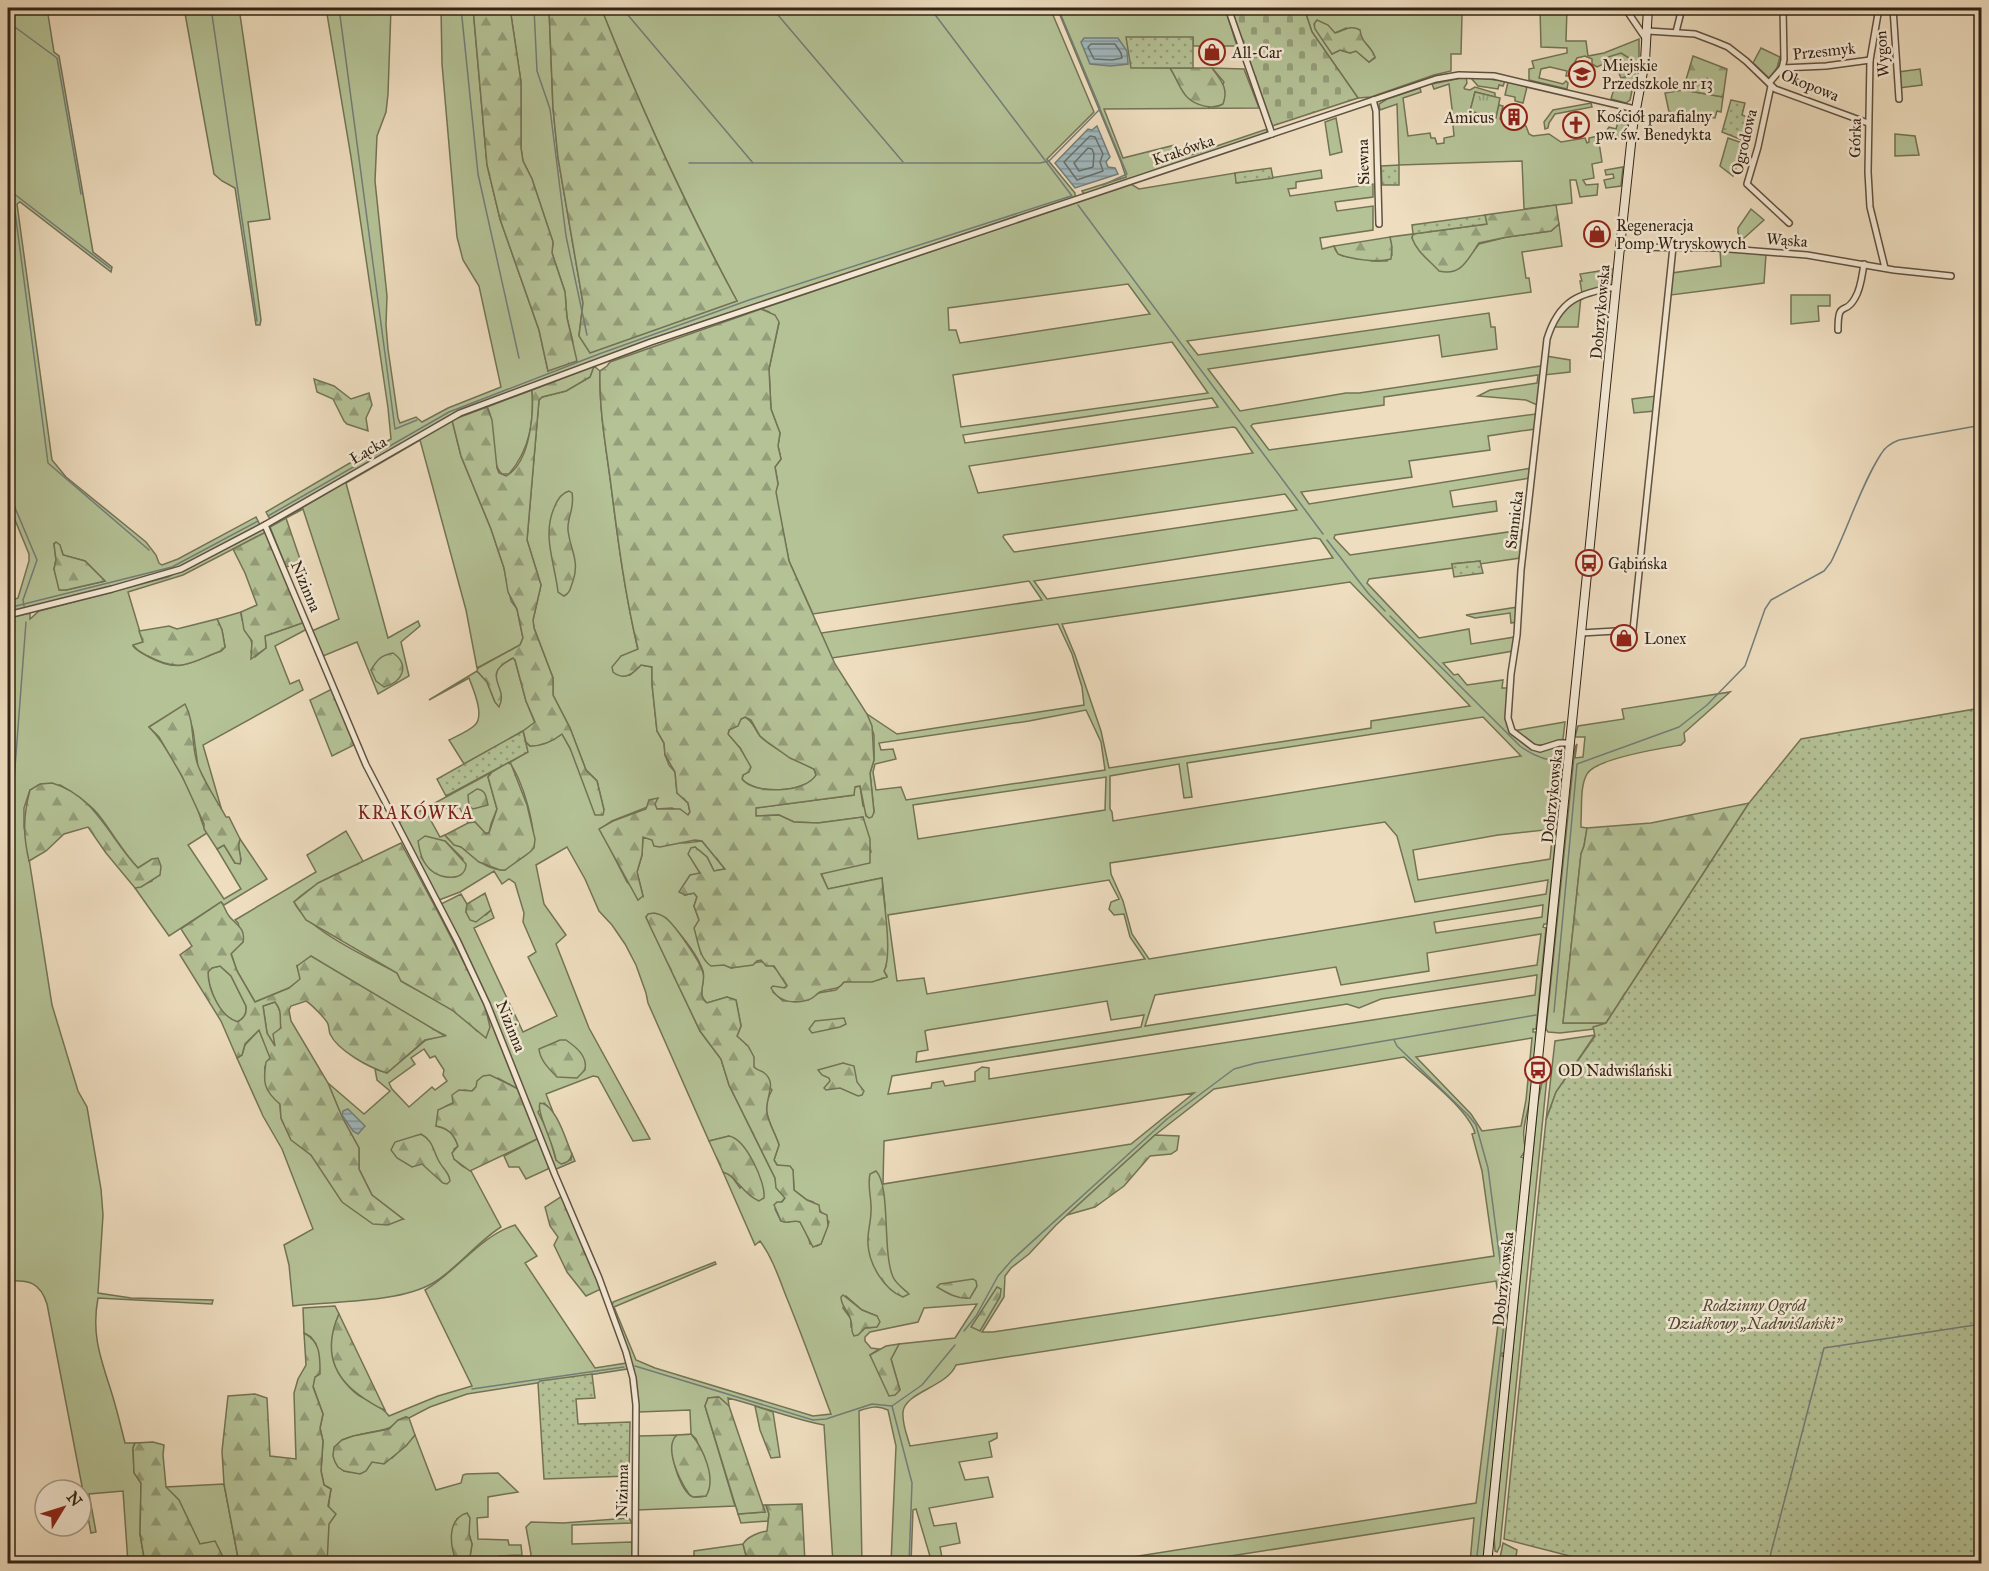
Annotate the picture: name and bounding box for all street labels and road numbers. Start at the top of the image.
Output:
street label: Wygon [1871,30,1894,78]
street label: Przesmyk [1792,38,1857,64]
street label: Okopowa [1778,65,1842,105]
street label: Ogrodowa [1727,107,1762,177]
street label: Górka [1845,118,1865,158]
street label: Krakówka [1150,131,1217,169]
street label: Siewna [1353,138,1373,185]
street label: Wąska [1766,229,1808,251]
street label: Dobrzykowska [1586,264,1614,360]
street label: Łącka [346,432,390,468]
street label: Sannicka [1501,490,1527,550]
street label: Nizinna [287,558,325,615]
street label: Dobrzykowska [1538,747,1566,844]
street label: Nizinna [492,998,530,1055]
street label: Dobrzykowska [1489,1230,1517,1327]
street label: Nizinna [612,1464,632,1518]

